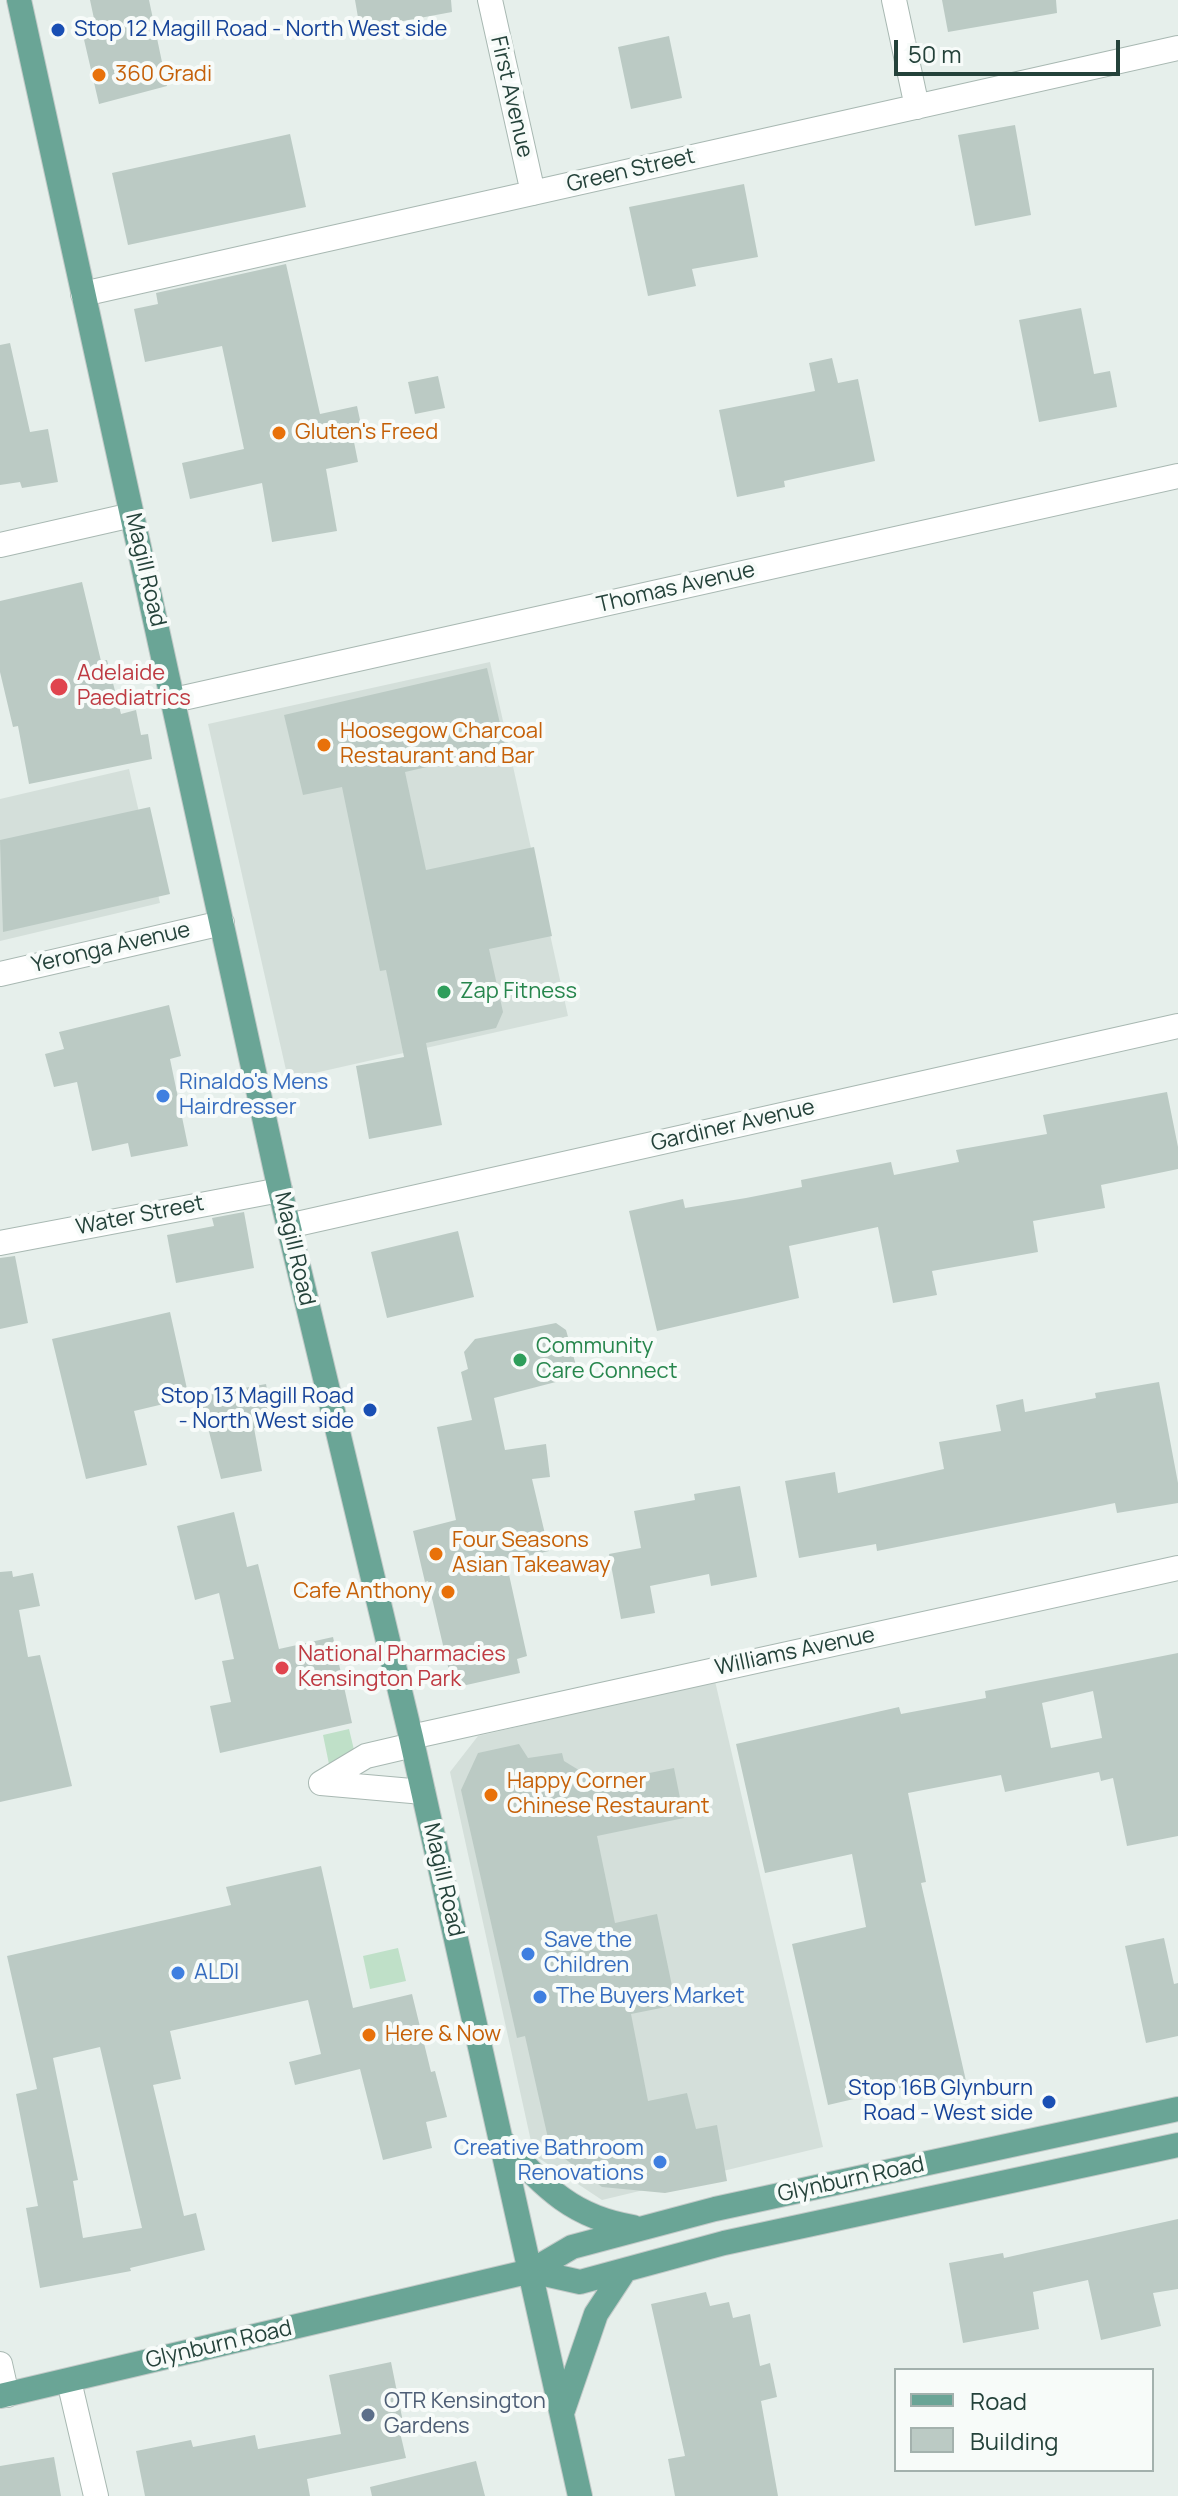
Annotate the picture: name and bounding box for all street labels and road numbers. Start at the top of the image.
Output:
street label: First Avenue [484,34,538,160]
street label: Green Street [564,143,698,199]
street label: Magill Road [119,511,171,629]
street label: Thomas Avenue [594,557,758,619]
street label: Yeronga Avenue [29,917,193,979]
street label: Gardiner Avenue [649,1094,817,1158]
street label: Magill Road [268,1190,320,1308]
street label: Water Street [74,1191,206,1241]
street label: Williams Avenue [713,1622,877,1682]
street label: Magill Road [417,1821,469,1939]
street label: Glynburn Road [775,2152,927,2208]
street label: Glynburn Road [143,2315,295,2375]

